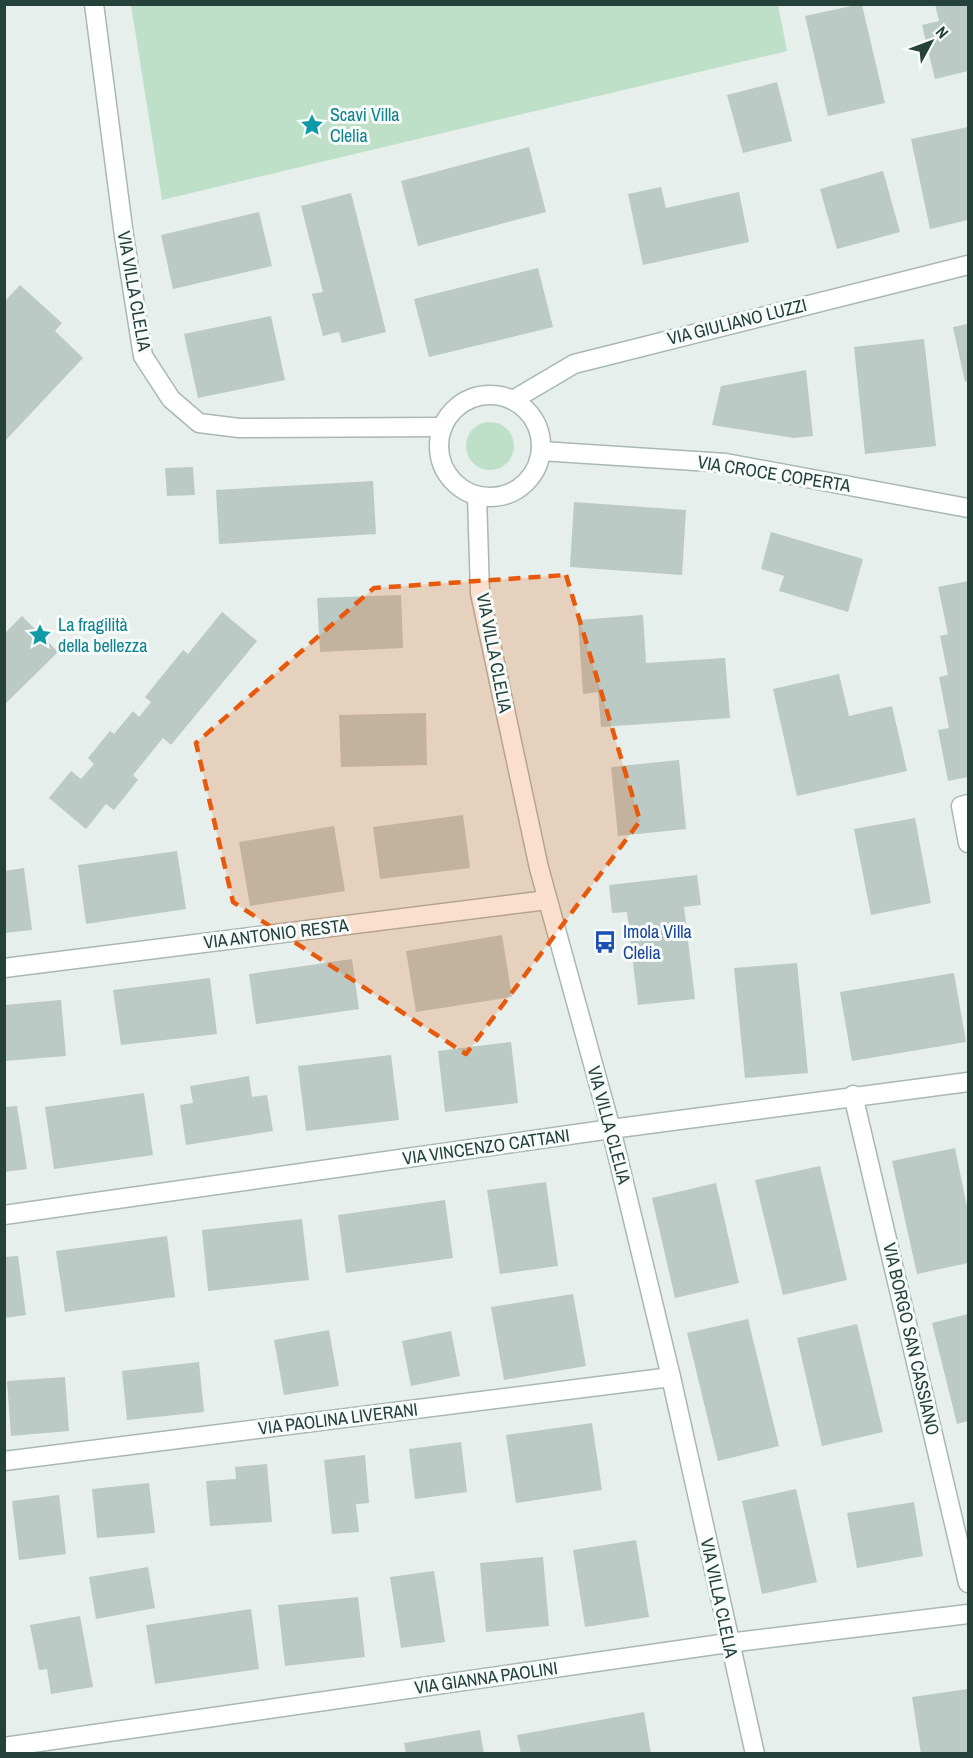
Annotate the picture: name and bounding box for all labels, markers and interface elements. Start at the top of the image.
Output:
north arrow [901,12,961,72]
text: N [931,21,954,43]
place label: Scavi Villa Clelia [330,102,399,148]
place icon: Scavi Villa Clelia [299,112,325,138]
street label: VIA VILLA CLELIA [112,229,157,353]
street label: VIA GIULIANO LUZZI [665,292,809,351]
street label: VIA CROCE COPERTA [696,449,852,498]
street label: VIA VILLA CLELIA [471,591,518,715]
place label: La fragilità della bellezza [58,612,147,658]
place icon: La fragilità della bellezza [27,622,53,648]
street label: VIA ANTONIO RESTA [202,912,350,955]
place label: Imola Villa Clelia [623,919,692,965]
bus stop icon: Imola Villa Clelia [592,929,618,955]
street label: VIA VILLA CLELIA [582,1063,637,1187]
street label: VIA VINCENZO CATTANI [401,1122,571,1171]
street label: VIA BORGO SAN CASSIANO [877,1240,946,1438]
street label: VIA PAOLINA LIVERANI [257,1396,419,1441]
street label: VIA VILLA CLELIA [695,1536,744,1660]
street label: VIA GIANNA PAOLINI [413,1655,559,1700]

